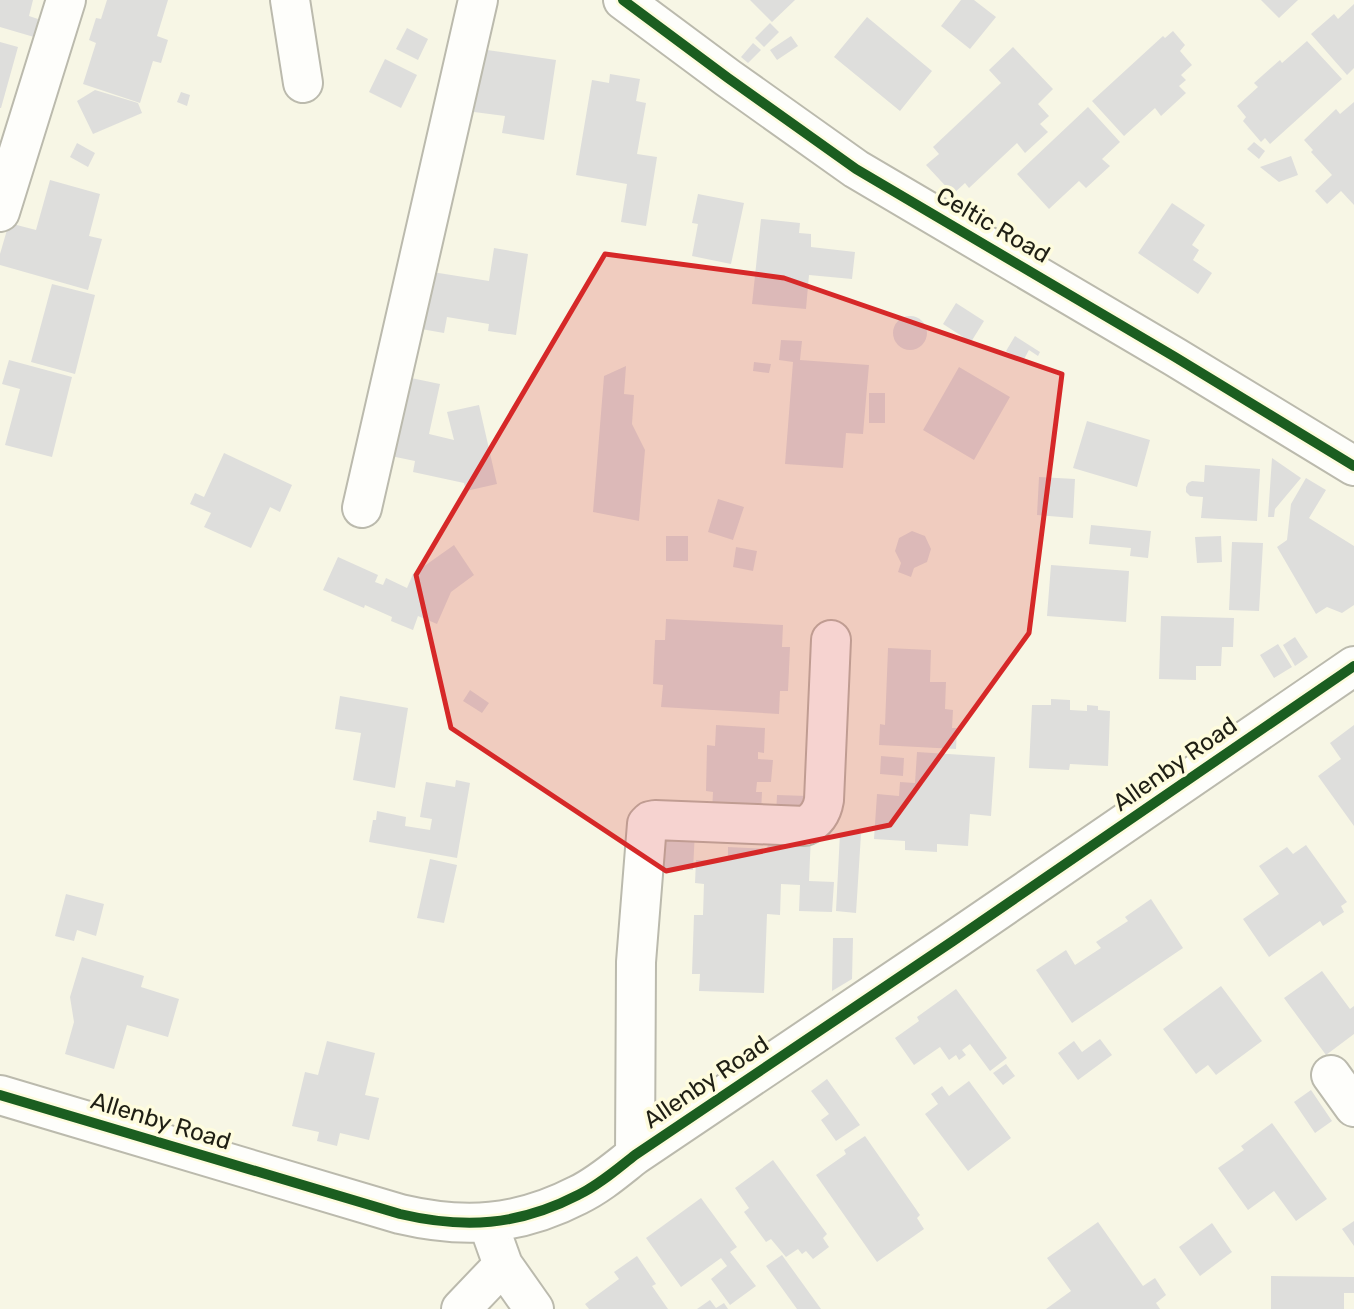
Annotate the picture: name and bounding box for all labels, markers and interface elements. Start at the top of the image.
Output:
street label: Celtic Road [931,181,1055,269]
street label: Allenby Road [1108,711,1242,817]
street label: Allenby Road [638,1030,774,1134]
street label: Allenby Road [88,1086,234,1156]

